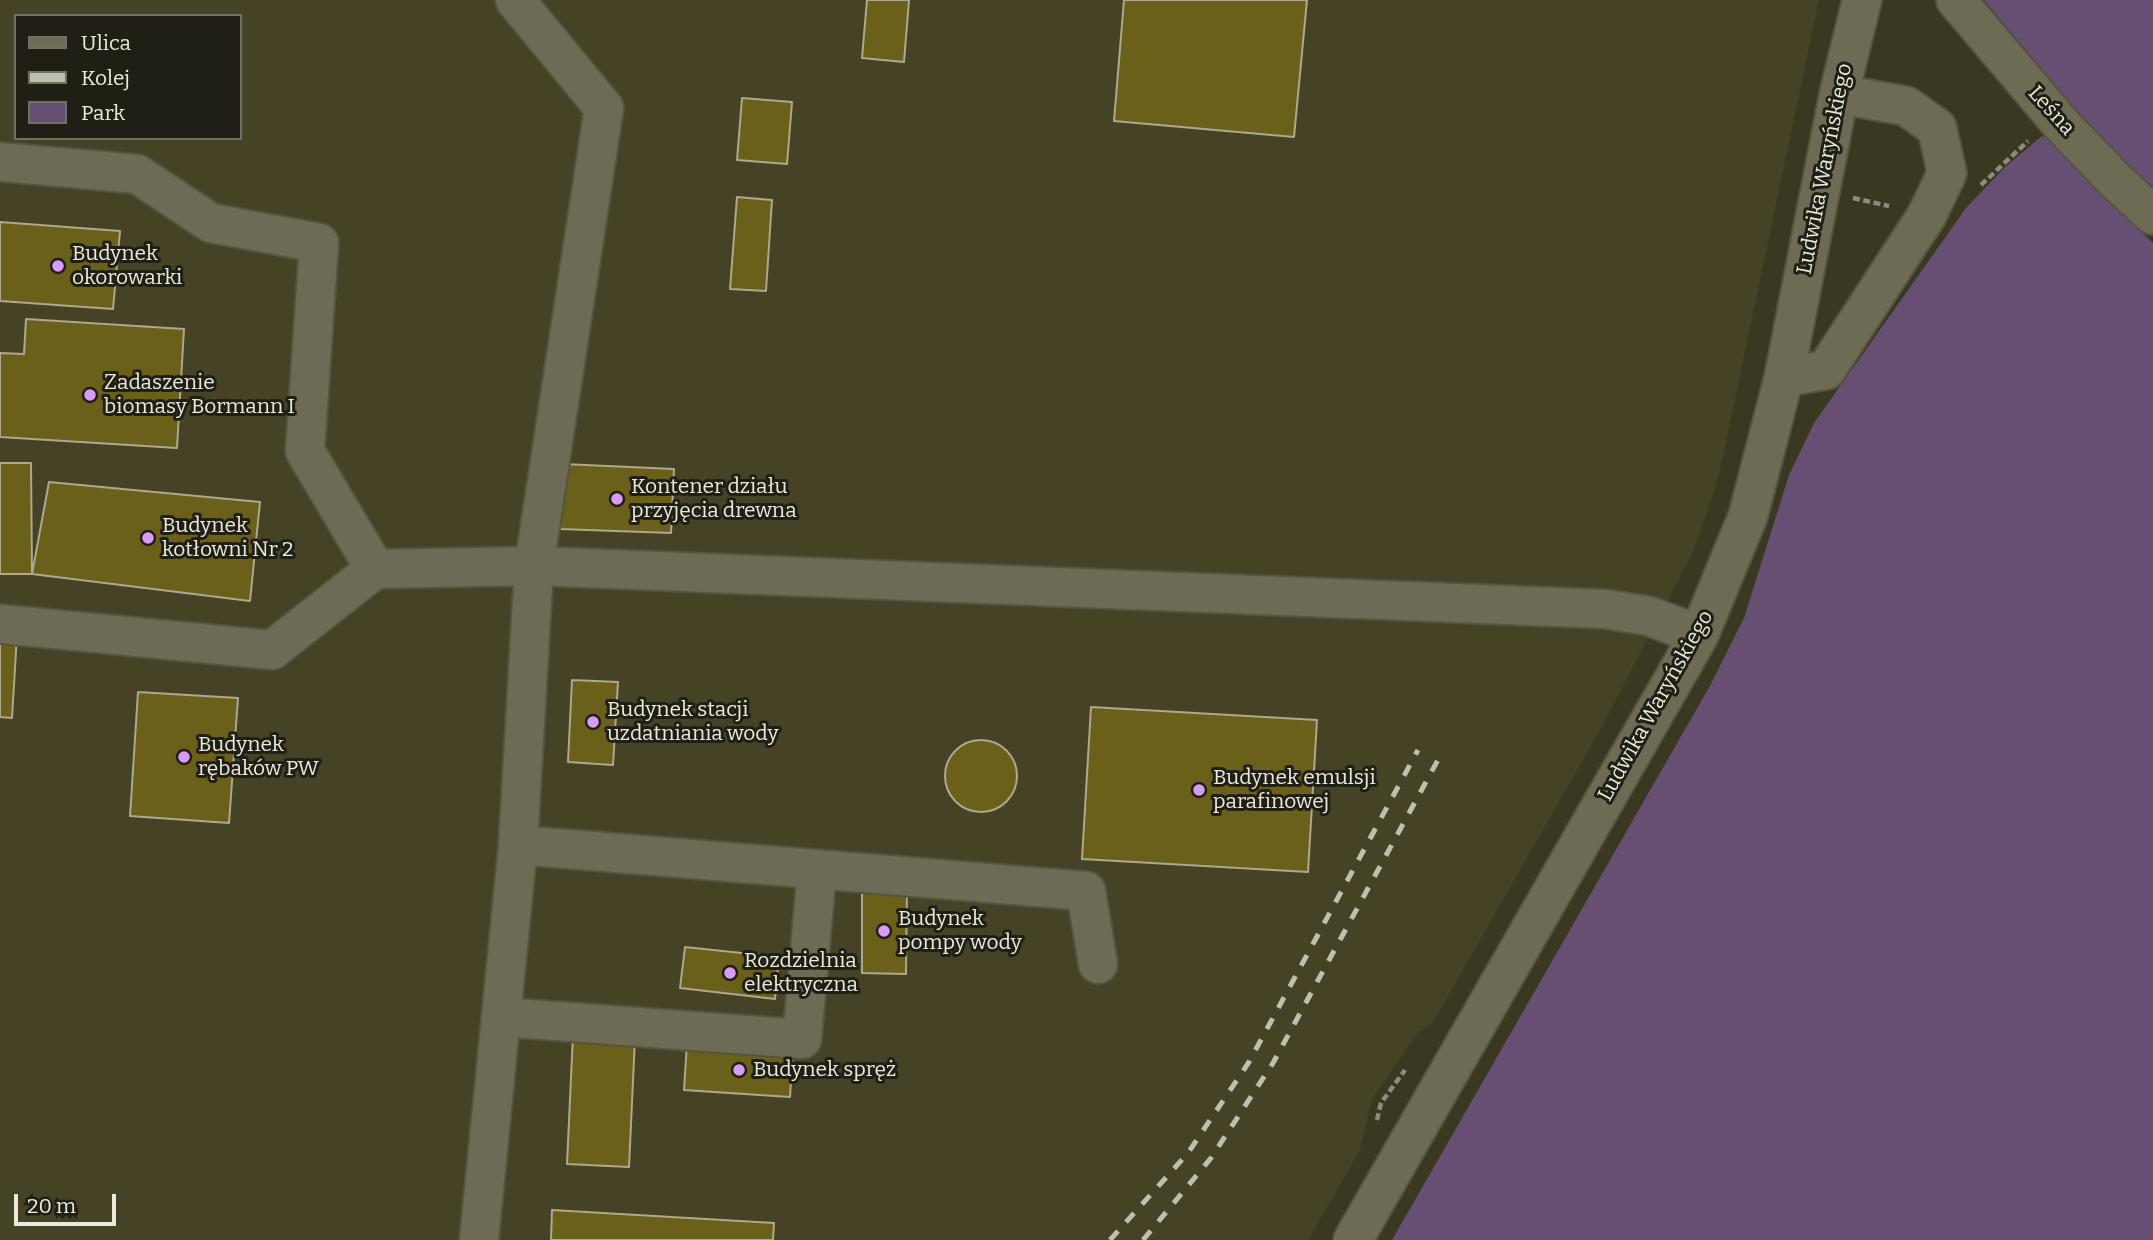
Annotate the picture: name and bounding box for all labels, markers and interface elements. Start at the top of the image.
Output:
legend [14,14,242,140]
text: Ulica [81,30,131,56]
street label: Ludwika Waryńskiego [1792,61,1858,277]
text: Kolej [81,65,130,91]
street label: Leśna [2022,81,2080,141]
text: Park [81,100,125,126]
place label: Budynek okorowarki [72,241,182,291]
marker: Budynek okorowarki [50,258,66,274]
place label: Zadaszenie biomasy Bormann I [104,370,295,420]
marker: Zadaszenie biomasy Bormann I [82,387,98,403]
place label: Kontener działu przyjęcia drewna [631,474,797,524]
marker: Kontener działu przyjęcia drewna [609,491,625,507]
place label: Budynek kotłowni Nr 2 [162,513,294,563]
marker: Budynek kotłowni Nr 2 [140,530,156,546]
street label: Ludwika Waryńskiego [1593,606,1719,806]
place label: Budynek stacji uzdatniania wody [607,697,779,747]
marker: Budynek stacji uzdatniania wody [585,714,601,730]
place label: Budynek rębaków PW [198,732,319,782]
marker: Budynek rębaków PW [176,749,192,765]
place label: Budynek emulsji parafinowej [1213,765,1376,815]
marker: Budynek emulsji parafinowej [1191,782,1207,798]
place label: Budynek pompy wody [898,906,1022,956]
marker: Budynek pompy wody [876,923,892,939]
place label: Rozdzielnia elektryczna [744,948,858,998]
marker: Rozdzielnia elektryczna [722,965,738,981]
place label: Budynek spręż [753,1057,896,1083]
marker: Budynek spręż [731,1062,747,1078]
scale bar [18,1180,119,1224]
text: 20 m [27,1193,76,1219]

